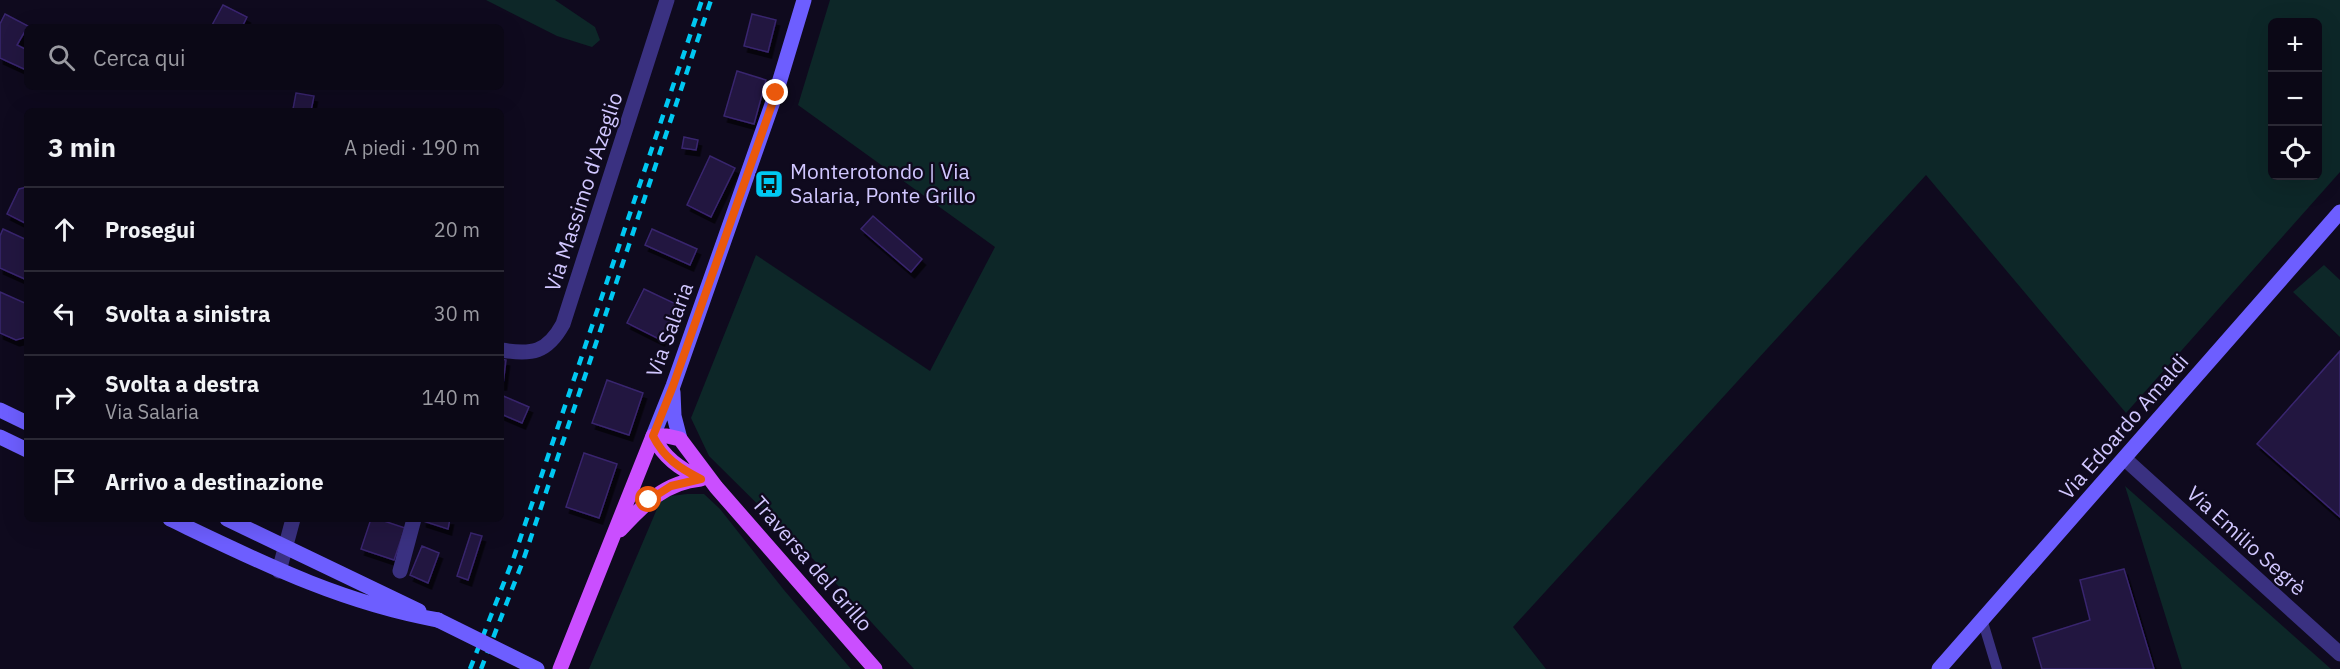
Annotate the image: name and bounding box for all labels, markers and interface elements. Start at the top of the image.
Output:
map controls [2268,18,2322,180]
button: + [2268,18,2322,72]
search box [24,24,504,90]
icon: search [45,41,78,74]
text: Cerca qui [93,43,185,72]
button: − [2268,72,2322,126]
route end [762,79,788,105]
street label: Via Massimo d'Azeglio [538,89,628,295]
button: locate [2268,126,2322,180]
text: 3 min [48,130,116,164]
text: A piedi · 190 m [344,134,480,161]
place label: Monterotondo | Via Salaria, Ponte Grillo [790,157,976,209]
bus stop icon: Monterotondo | Via Salaria, Ponte Grillo [753,168,785,200]
icon: ahead [48,213,81,246]
text: Prosegui [105,215,195,244]
text: 20 m [434,216,480,243]
street label: Via Salaria [639,278,699,381]
icon: left [48,297,81,330]
text: Svolta a sinistra [105,299,270,328]
text: 30 m [434,300,480,327]
street label: Via Edoardo Amaldi [2052,348,2194,505]
text: Svolta a destra [105,369,259,398]
icon: right [48,381,81,414]
text: 140 m [422,384,480,411]
text: Via Salaria [105,398,199,425]
icon: arrive [48,465,81,498]
text: Arrivo a destinazione [105,467,324,496]
street label: Via Emilio Segrè [2181,479,2312,601]
route start [635,486,661,512]
street label: Traversa del Grillo [746,490,879,637]

